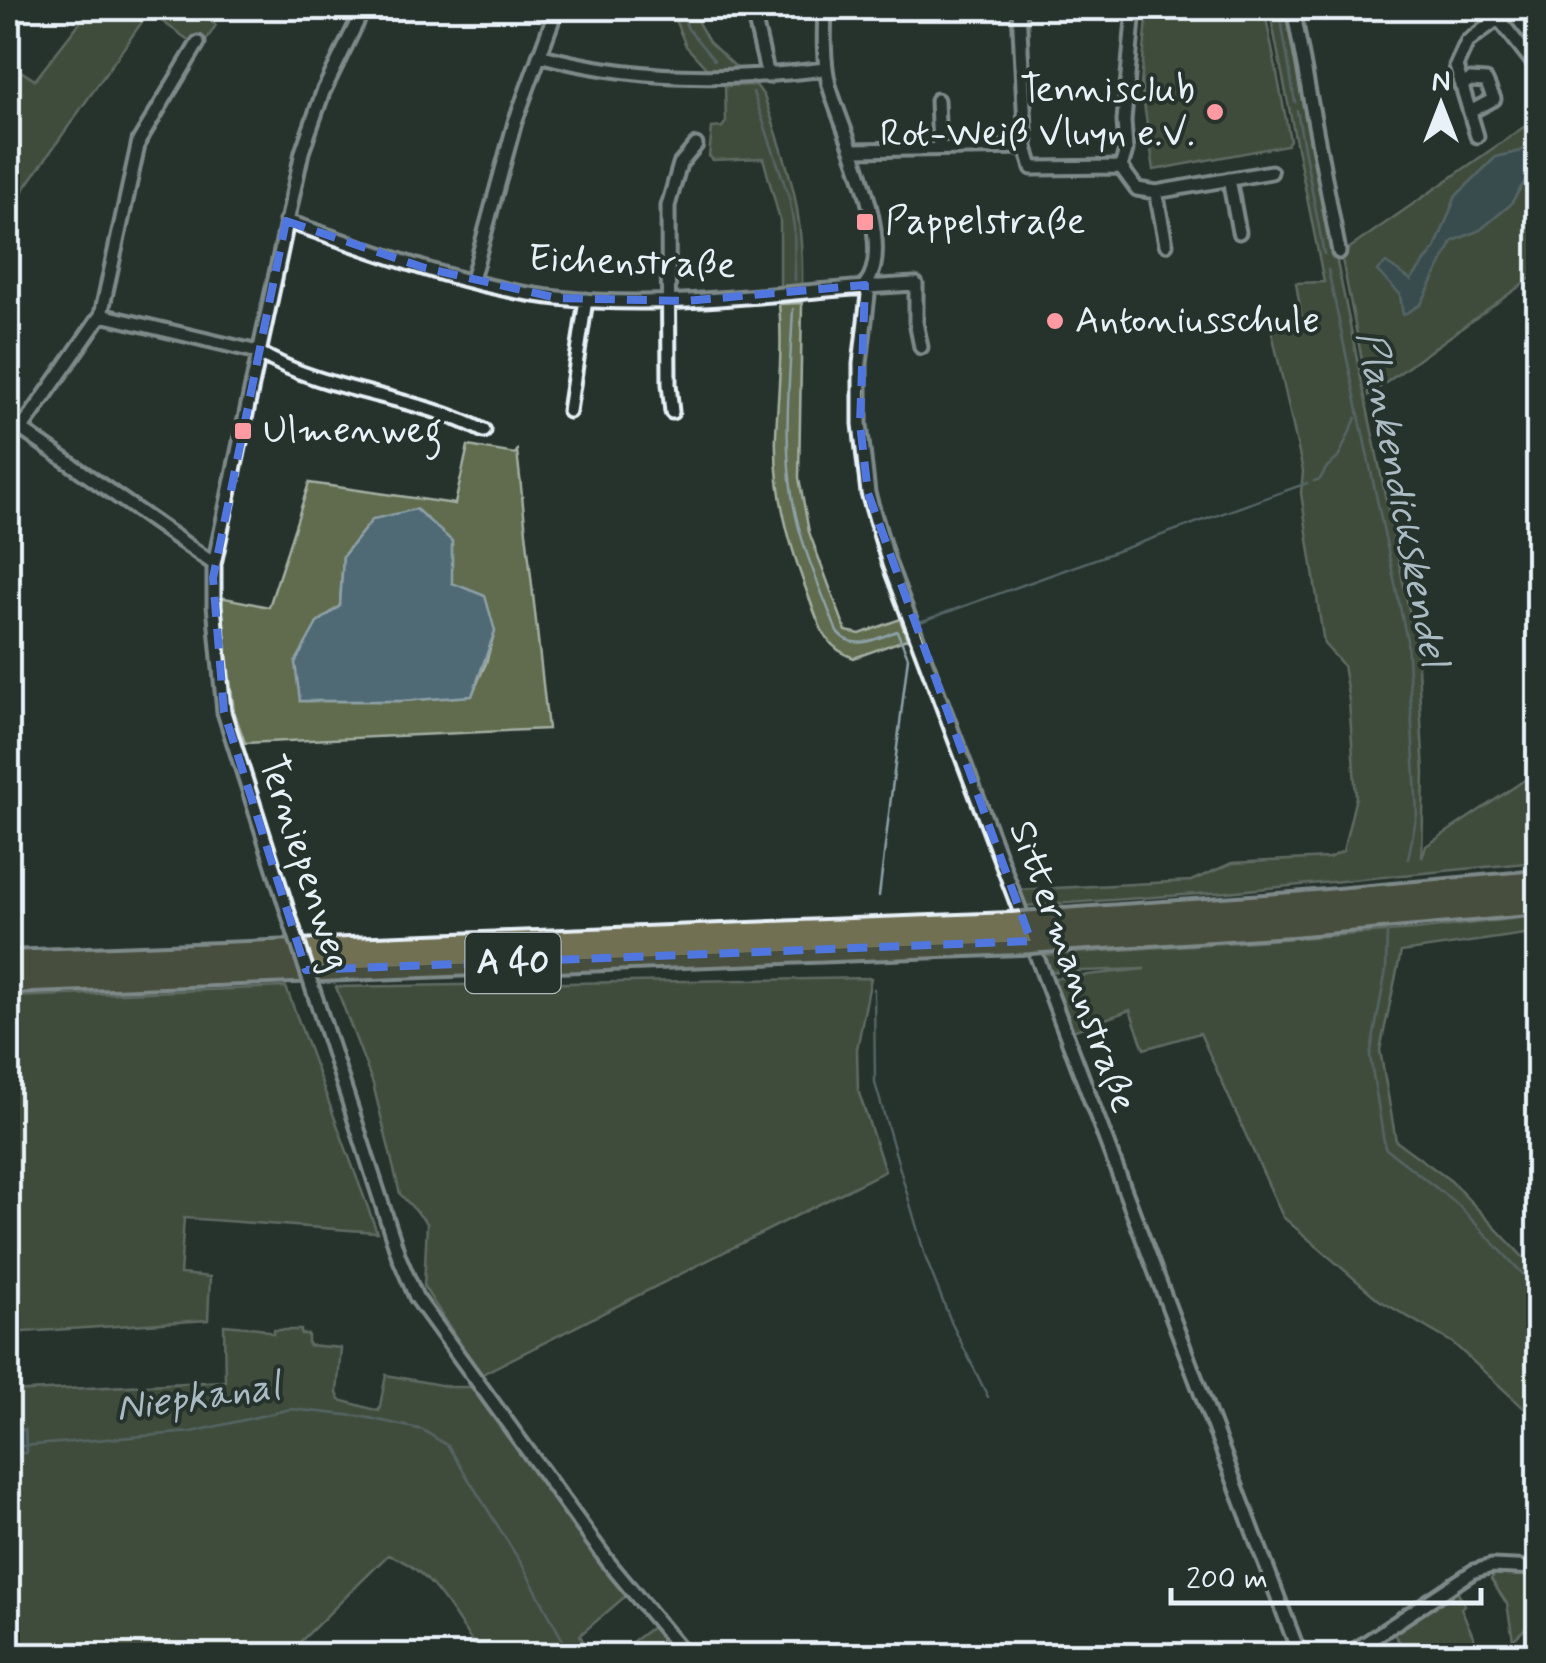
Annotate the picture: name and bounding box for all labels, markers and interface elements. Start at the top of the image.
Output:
north arrow [1391,55,1491,155]
text: N [1432,64,1450,101]
place label: Tennisclub Rot-Weiß Vluyn e.V. [880,66,1195,159]
marker: Tennisclub Rot-Weiß Vluyn e.V. [1204,101,1226,123]
place label: Pappelstraße [885,198,1086,247]
marker: Pappelstraße [854,211,876,233]
street label: Eichenstraße [527,235,737,291]
place label: Antoniusschule [1075,297,1320,346]
marker: Antoniusschule [1044,310,1066,332]
water label: Plankendickskendel [1343,327,1459,673]
place label: Ulmenweg [263,407,442,460]
marker: Ulmenweg [232,420,254,442]
street label: Terniepenweg [246,749,362,977]
street label: Sittermannstraße [996,814,1148,1120]
road number: A 40 [466,933,560,993]
water label: Niepkanal [113,1360,287,1435]
scale bar [1171,1543,1481,1605]
text: 200 m [1186,1560,1268,1599]

